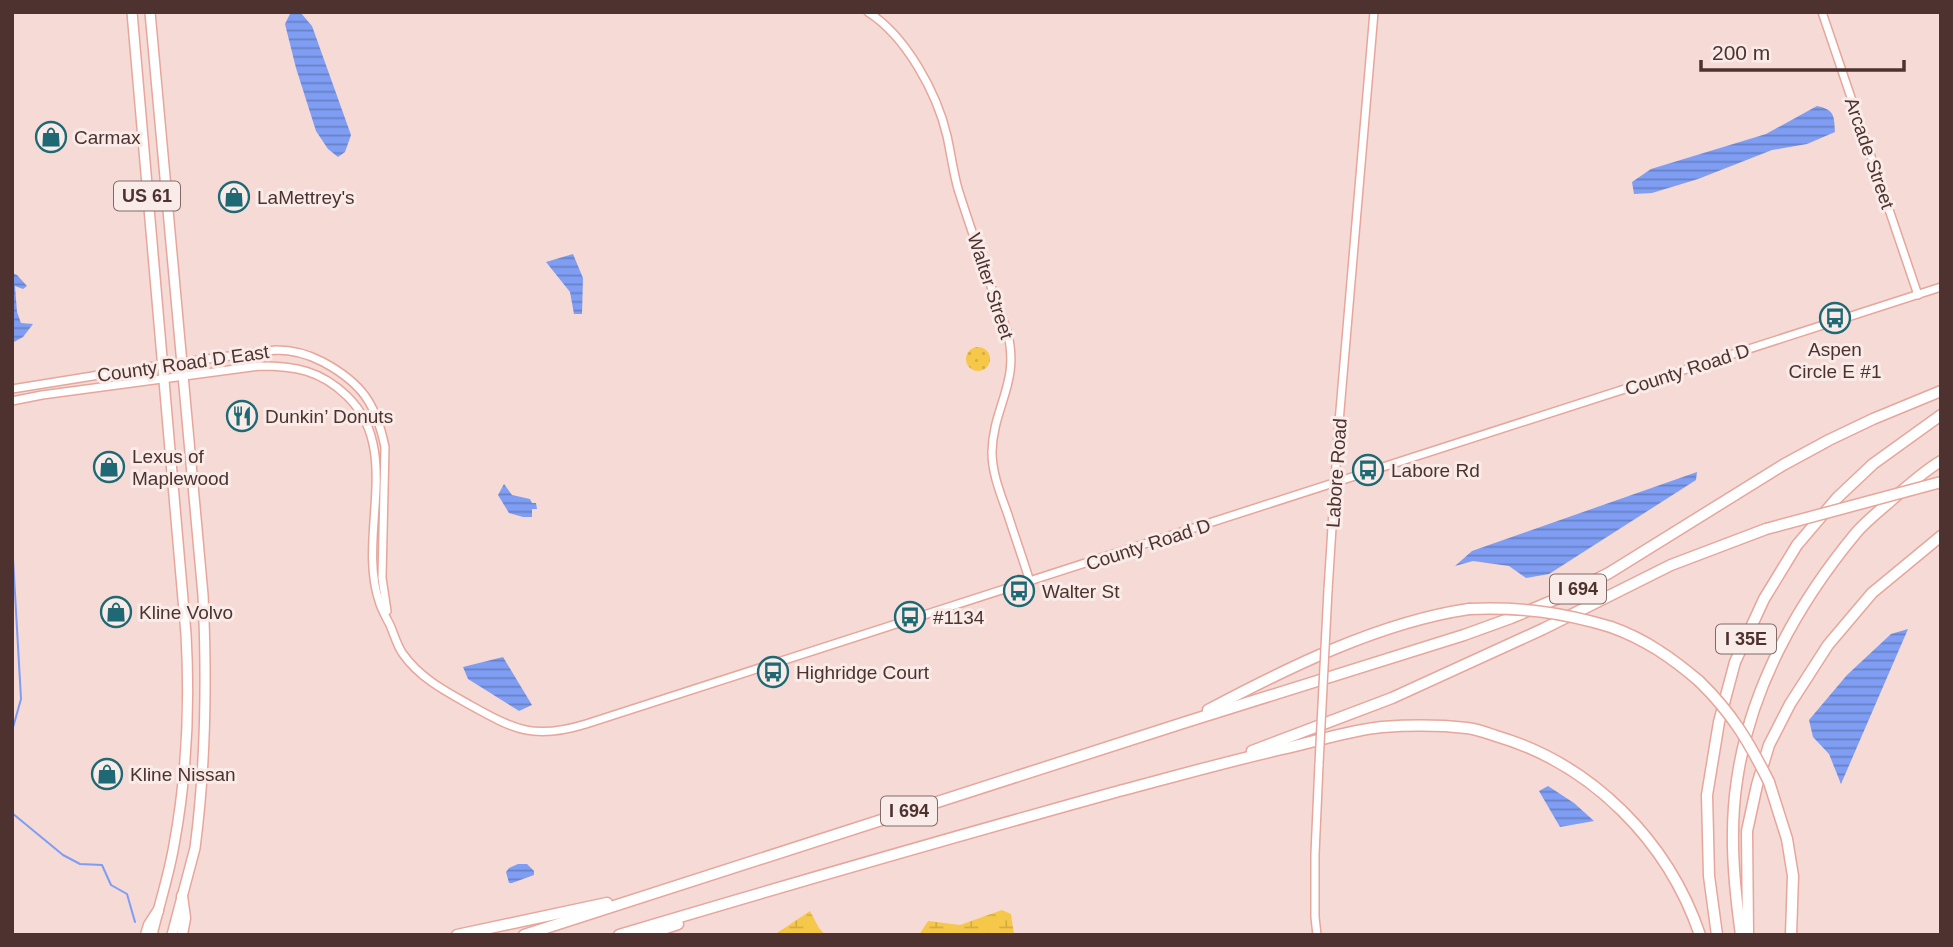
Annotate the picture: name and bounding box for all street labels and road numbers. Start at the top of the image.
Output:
street label: Arcade Street [1841,95,1899,212]
road number: US 61 [114,182,180,210]
street label: Walter Street [964,231,1018,342]
street label: County Road D [1622,339,1752,400]
street label: County Road D East [96,341,271,386]
street label: Labore Road [1322,417,1351,529]
street label: County Road D [1083,514,1213,575]
road number: I 694 [1550,574,1606,604]
road number: I 35E [1716,624,1776,654]
road number: I 694 [881,796,937,826]

